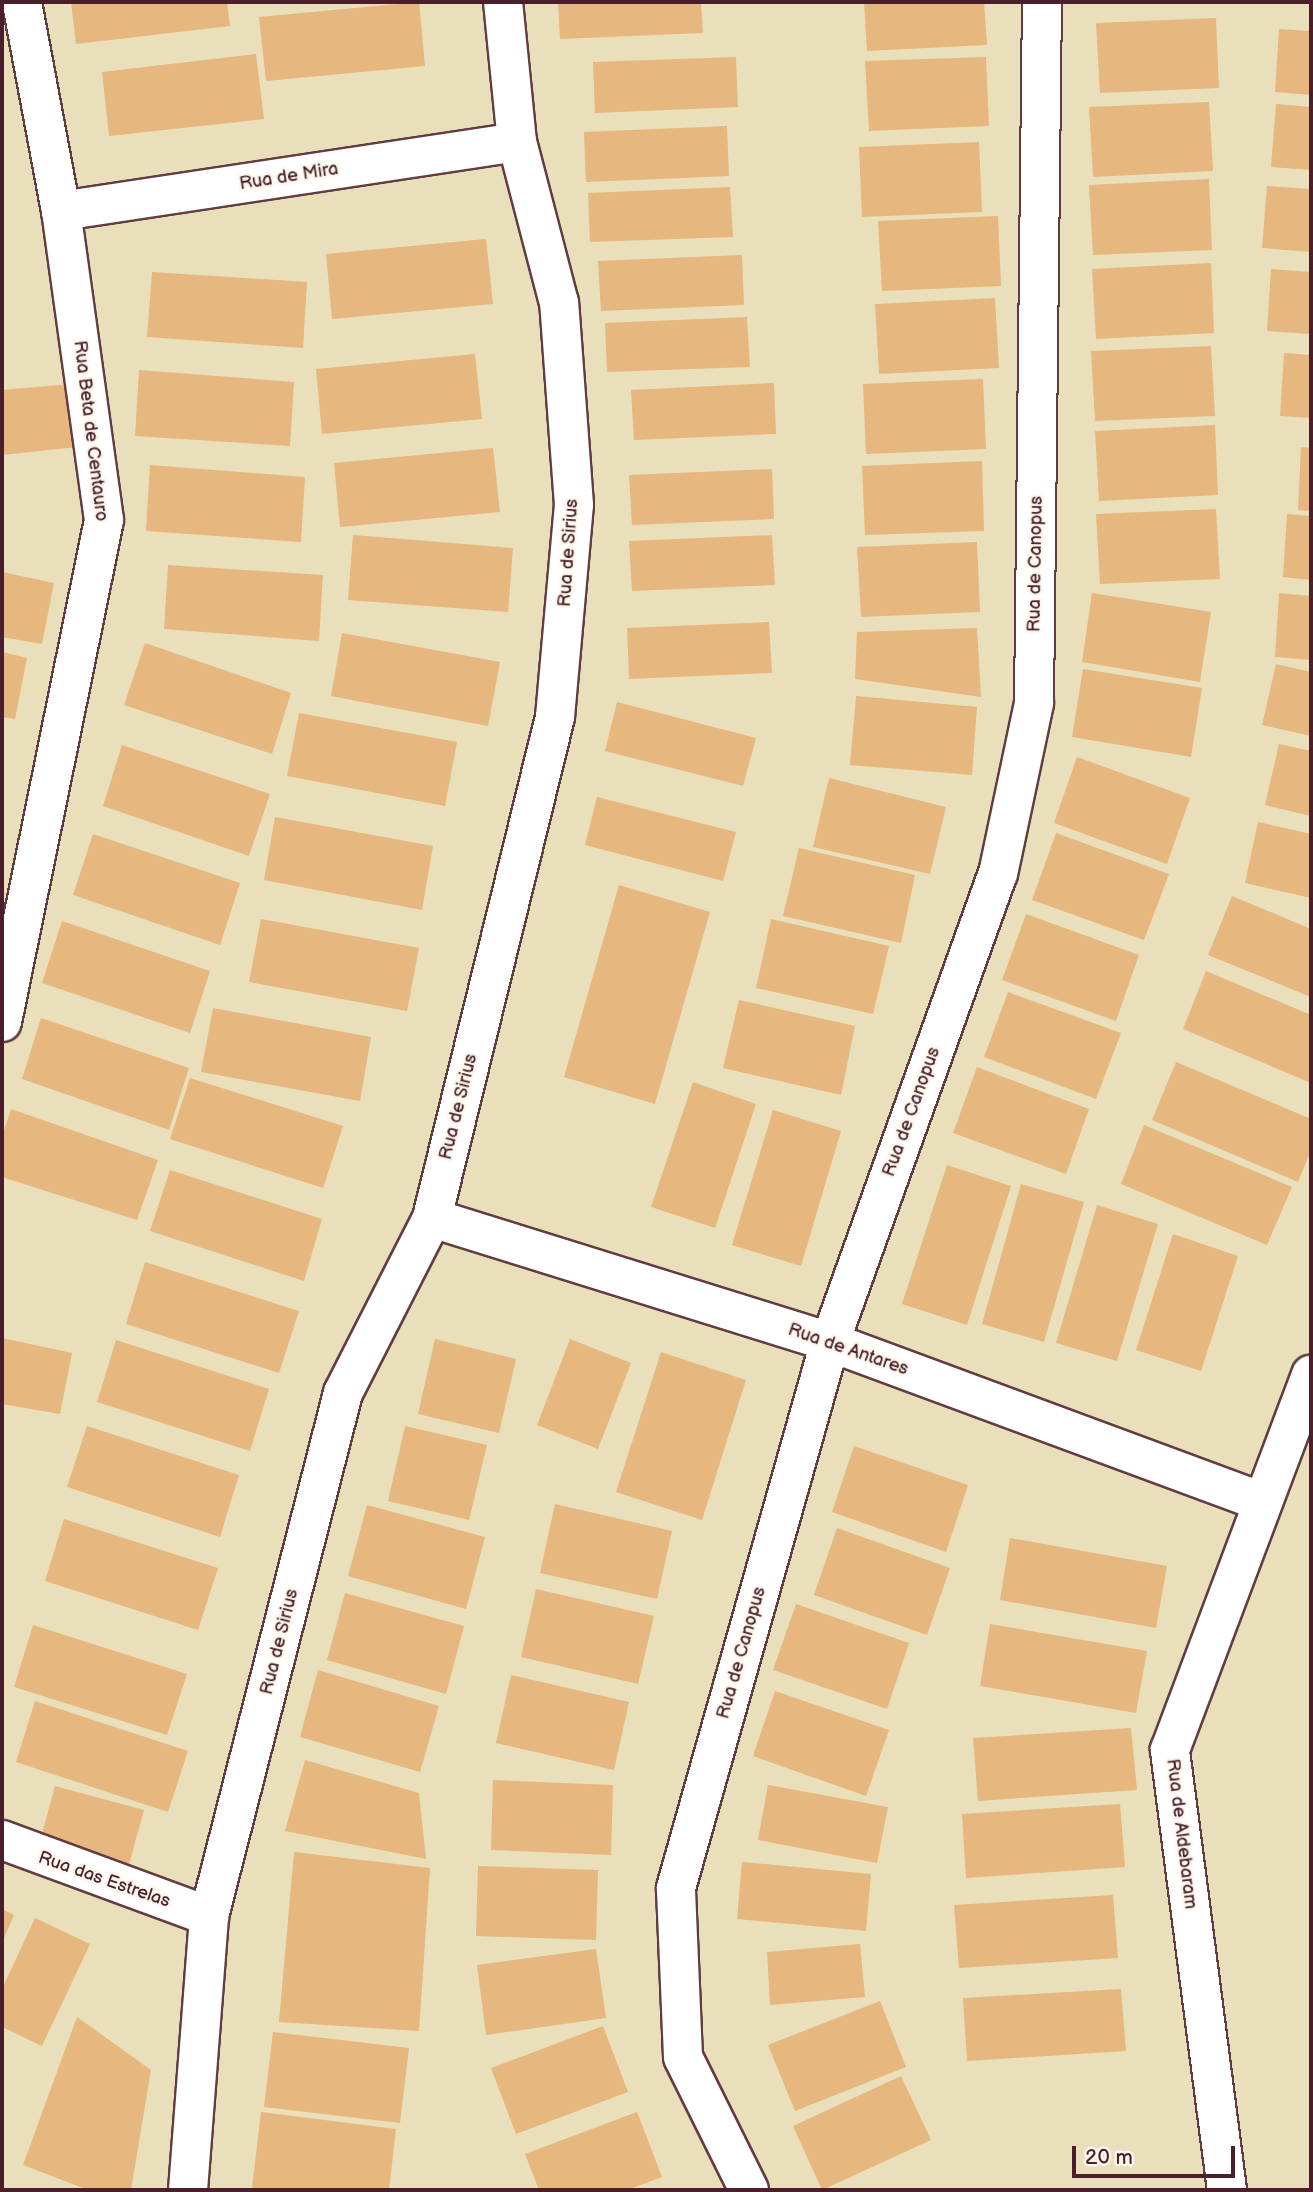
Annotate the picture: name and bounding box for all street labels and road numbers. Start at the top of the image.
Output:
street label: Rua de Mira [238,159,340,195]
street label: Rua Beta de Centauro [68,339,112,523]
street label: Rua de Canopus [1024,496,1048,632]
street label: Rua de Sirius [554,498,584,608]
street label: Rua de Canopus [879,1044,945,1180]
street label: Rua de Sirius [435,1052,483,1162]
street label: Rua de Antares [785,1319,911,1381]
street label: Rua de Canopus [713,1585,771,1721]
street label: Rua de Sirius [256,1587,304,1697]
street label: Rua de Aldebaram [1161,1758,1201,1910]
street label: Rua das Estrelas [35,1847,173,1913]

